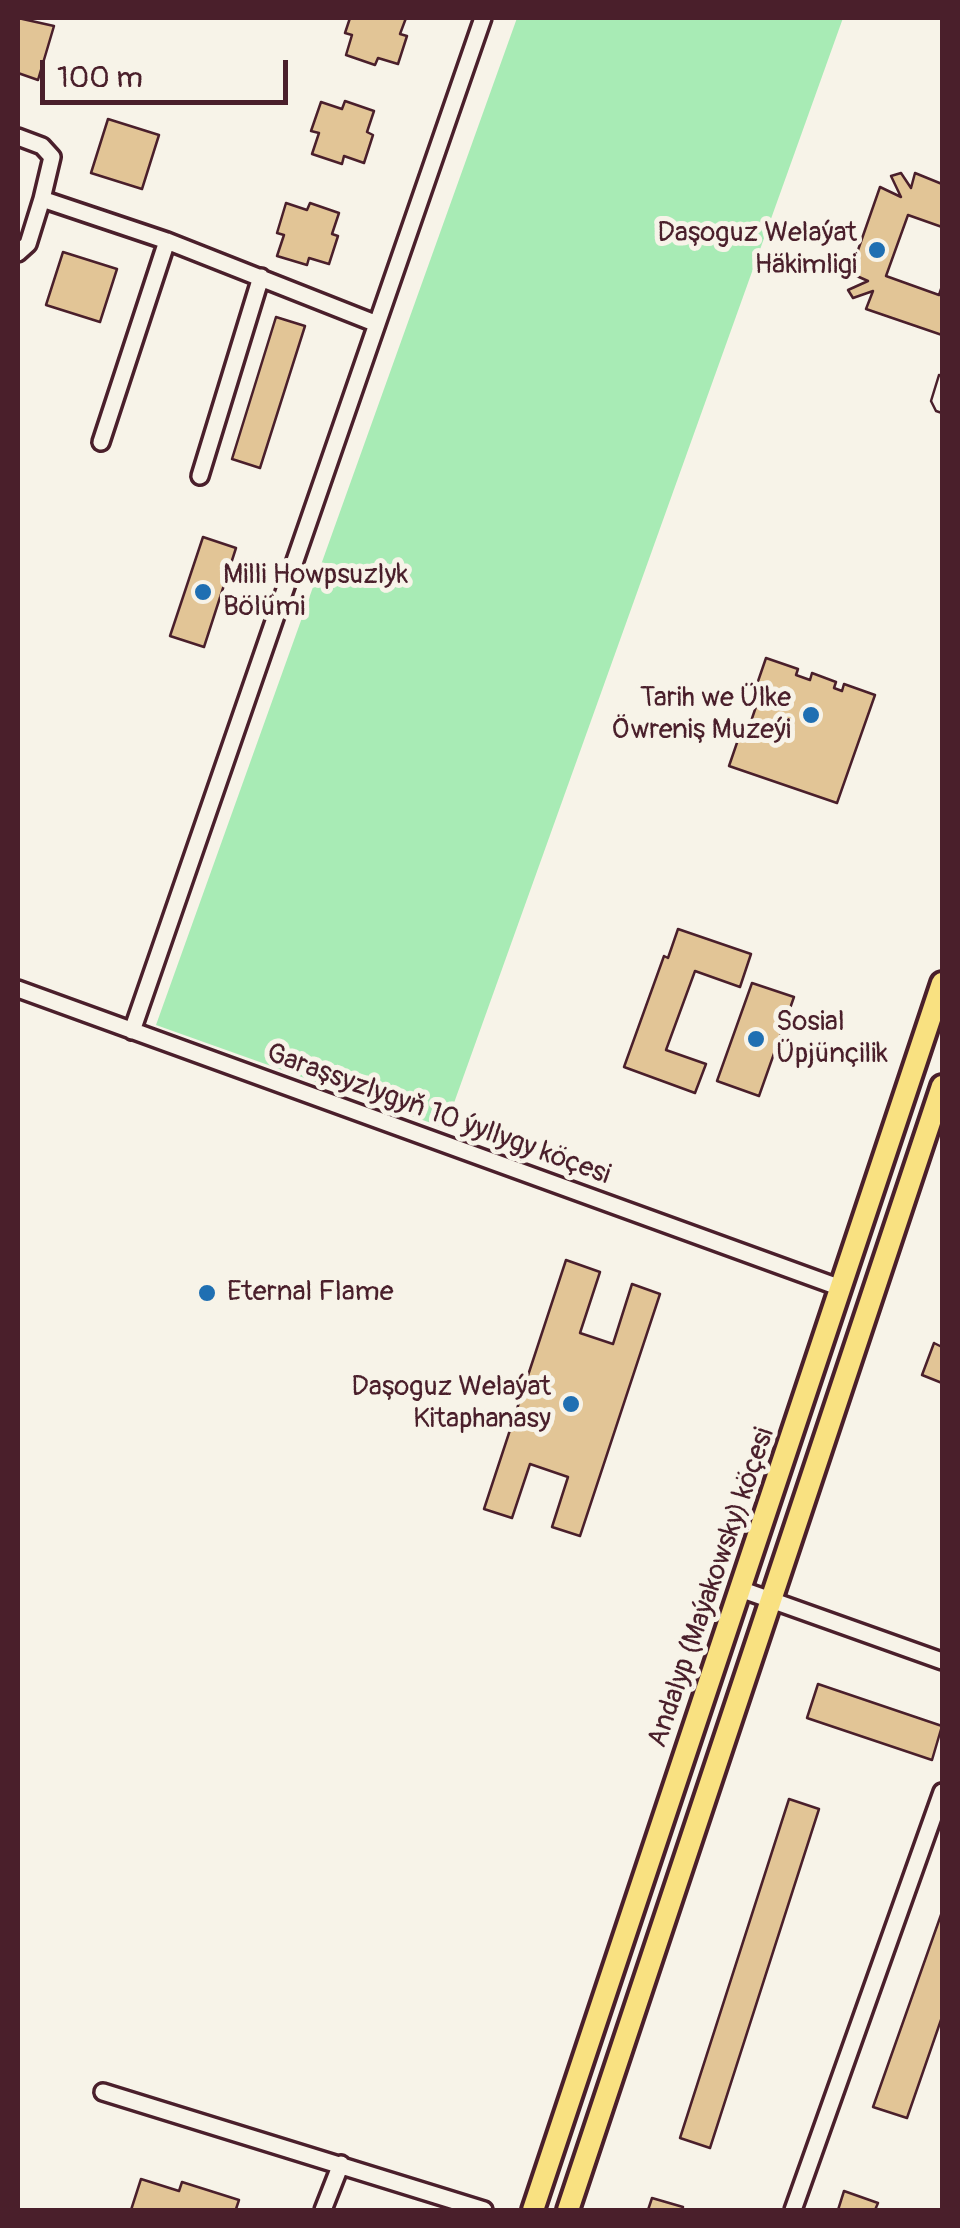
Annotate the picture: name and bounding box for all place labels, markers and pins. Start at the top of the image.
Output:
place label: Daşoguz Welaýat Häkimligi [657,217,857,283]
marker: Daşoguz Welaýat Häkimligi [866,239,888,261]
place label: Milli Howpsuzlyk Bölümi [223,559,408,625]
marker: Milli Howpsuzlyk Bölümi [192,581,214,603]
place label: Tarih we Ülke Öwreniş Muzeýi [611,682,791,748]
marker: Tarih we Ülke Öwreniş Muzeýi [800,704,822,726]
place label: Sosial Üpjünçilik [776,1006,888,1072]
marker: Sosial Üpjünçilik [745,1028,767,1050]
place label: Eternal Flame [227,1276,393,1310]
marker: Eternal Flame [196,1282,218,1304]
place label: Daşoguz Welaýat Kitaphanasy [351,1371,551,1437]
marker: Daşoguz Welaýat Kitaphanasy [560,1393,582,1415]

